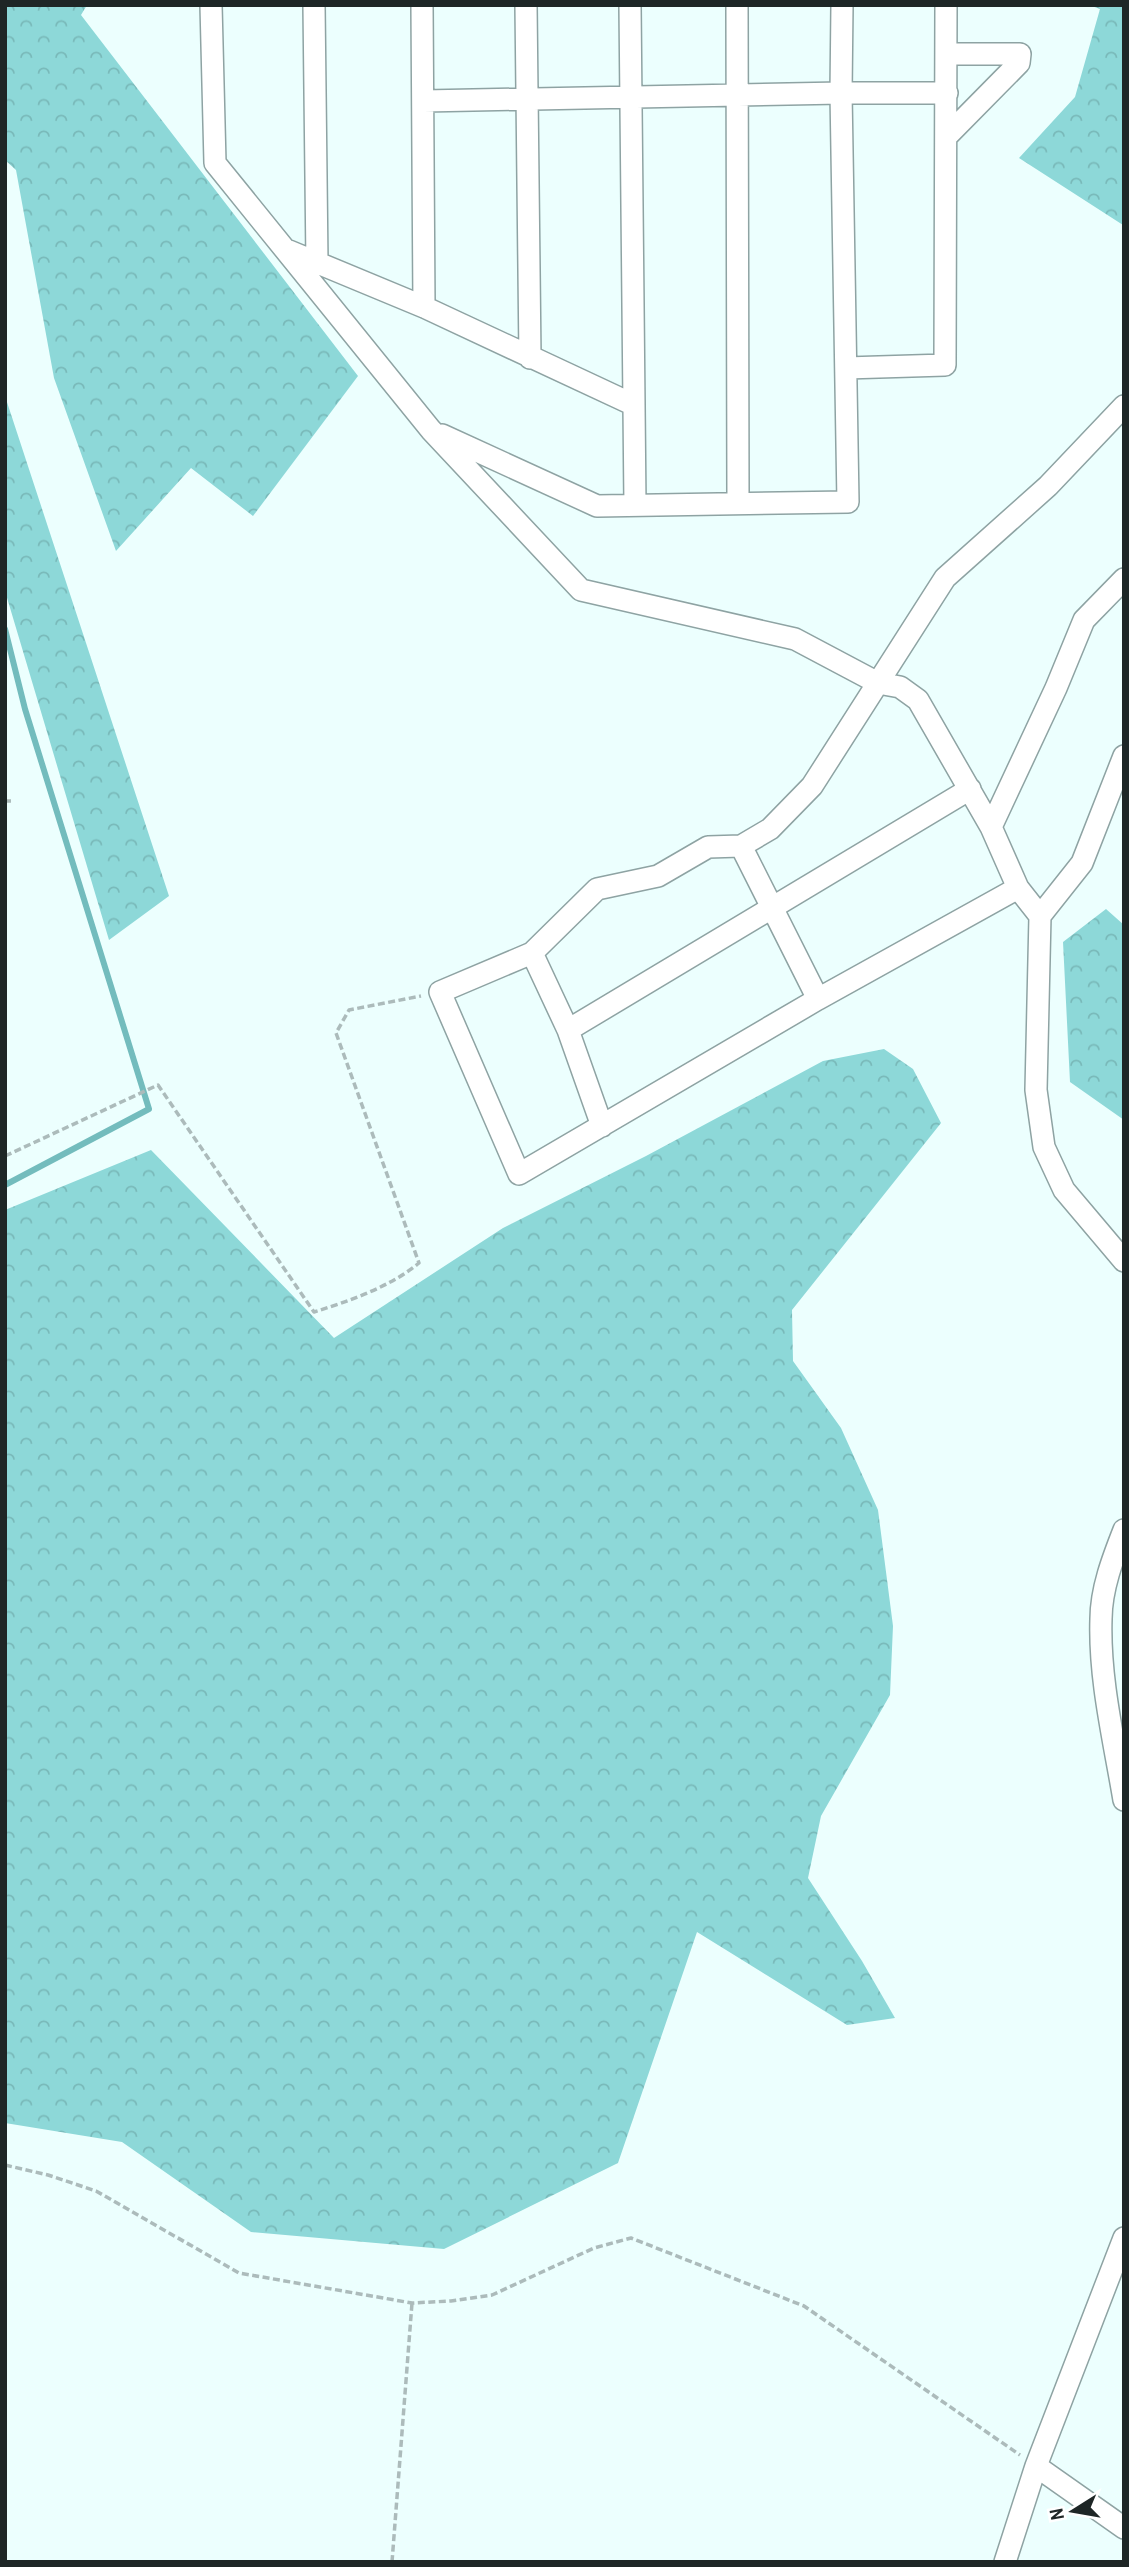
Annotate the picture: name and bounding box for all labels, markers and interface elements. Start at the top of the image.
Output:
north arrow [1038,2476,1108,2546]
text: N [1042,2506,1070,2522]

